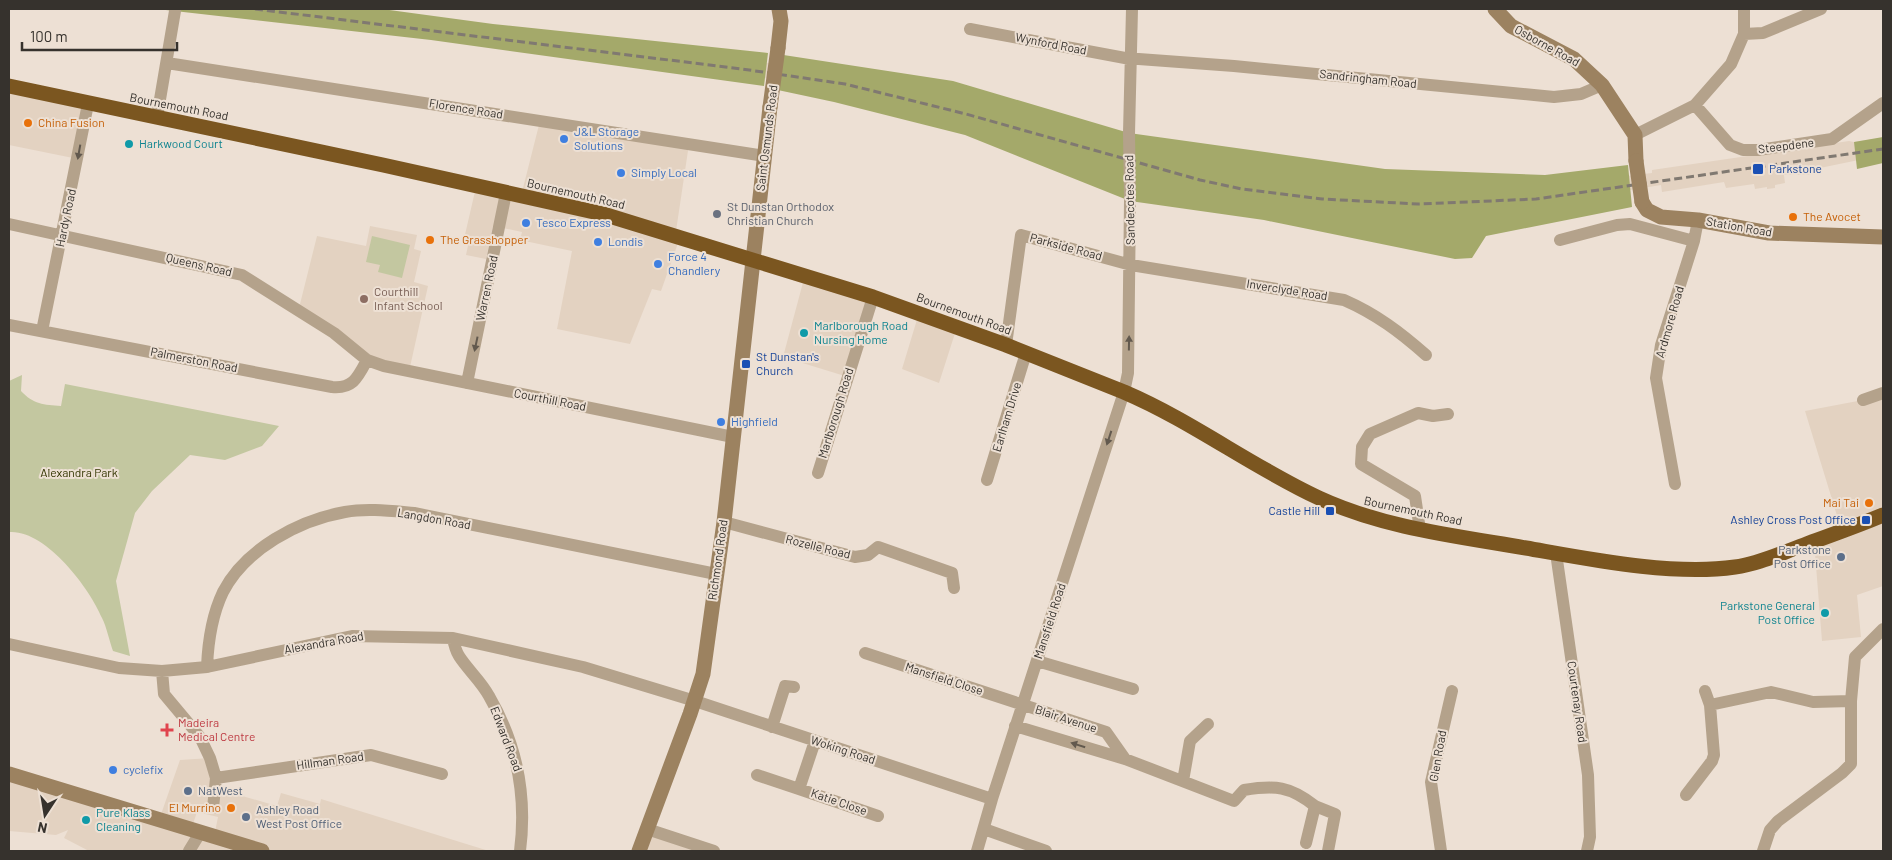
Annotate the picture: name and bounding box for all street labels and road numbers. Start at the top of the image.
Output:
street label: Osborne Road [1512,21,1583,69]
street label: Wynford Road [1014,29,1088,57]
street label: Sandringham Road [1319,66,1417,90]
street label: Saint Osmunds Road [753,84,779,192]
street label: Bournemouth Road [129,90,230,122]
street label: Florence Road [428,95,504,121]
street label: Steepdene [1757,135,1815,155]
street label: Sandecotes Road [1121,155,1137,245]
street label: Bournemouth Road [526,175,627,211]
street label: Hardy Road [52,187,78,248]
street label: Station Road [1705,213,1773,239]
street label: Parkside Road [1029,230,1104,262]
street label: Queens Road [165,250,234,278]
street label: Warren Road [472,254,500,322]
street label: Inverclyde Road [1246,276,1329,302]
street label: Ardmore Road [1652,284,1686,359]
street label: Bournemouth Road [915,289,1014,337]
street label: Palmerston Road [149,344,239,374]
street label: Marlborough Road [815,366,855,460]
street label: Earlham Drive [989,380,1023,453]
street label: Courthill Road [513,385,587,413]
street label: Bournemouth Road [1363,493,1464,527]
street label: Langdon Road [396,505,472,531]
street label: Richmond Road [704,519,730,601]
street label: Rozelle Road [784,531,852,561]
street label: Mansfield Road [1030,581,1068,660]
street label: Alexandra Road [283,628,365,656]
street label: Mansfield Close [904,659,985,697]
street label: Courtenay Road [1565,660,1591,744]
street label: Blair Avenue [1034,701,1099,735]
street label: Edward Road [488,704,526,773]
street label: Glen Road [1426,729,1448,783]
street label: Woking Road [809,732,878,766]
street label: Hillman Road [295,748,364,772]
street label: Katie Close [809,785,869,817]

